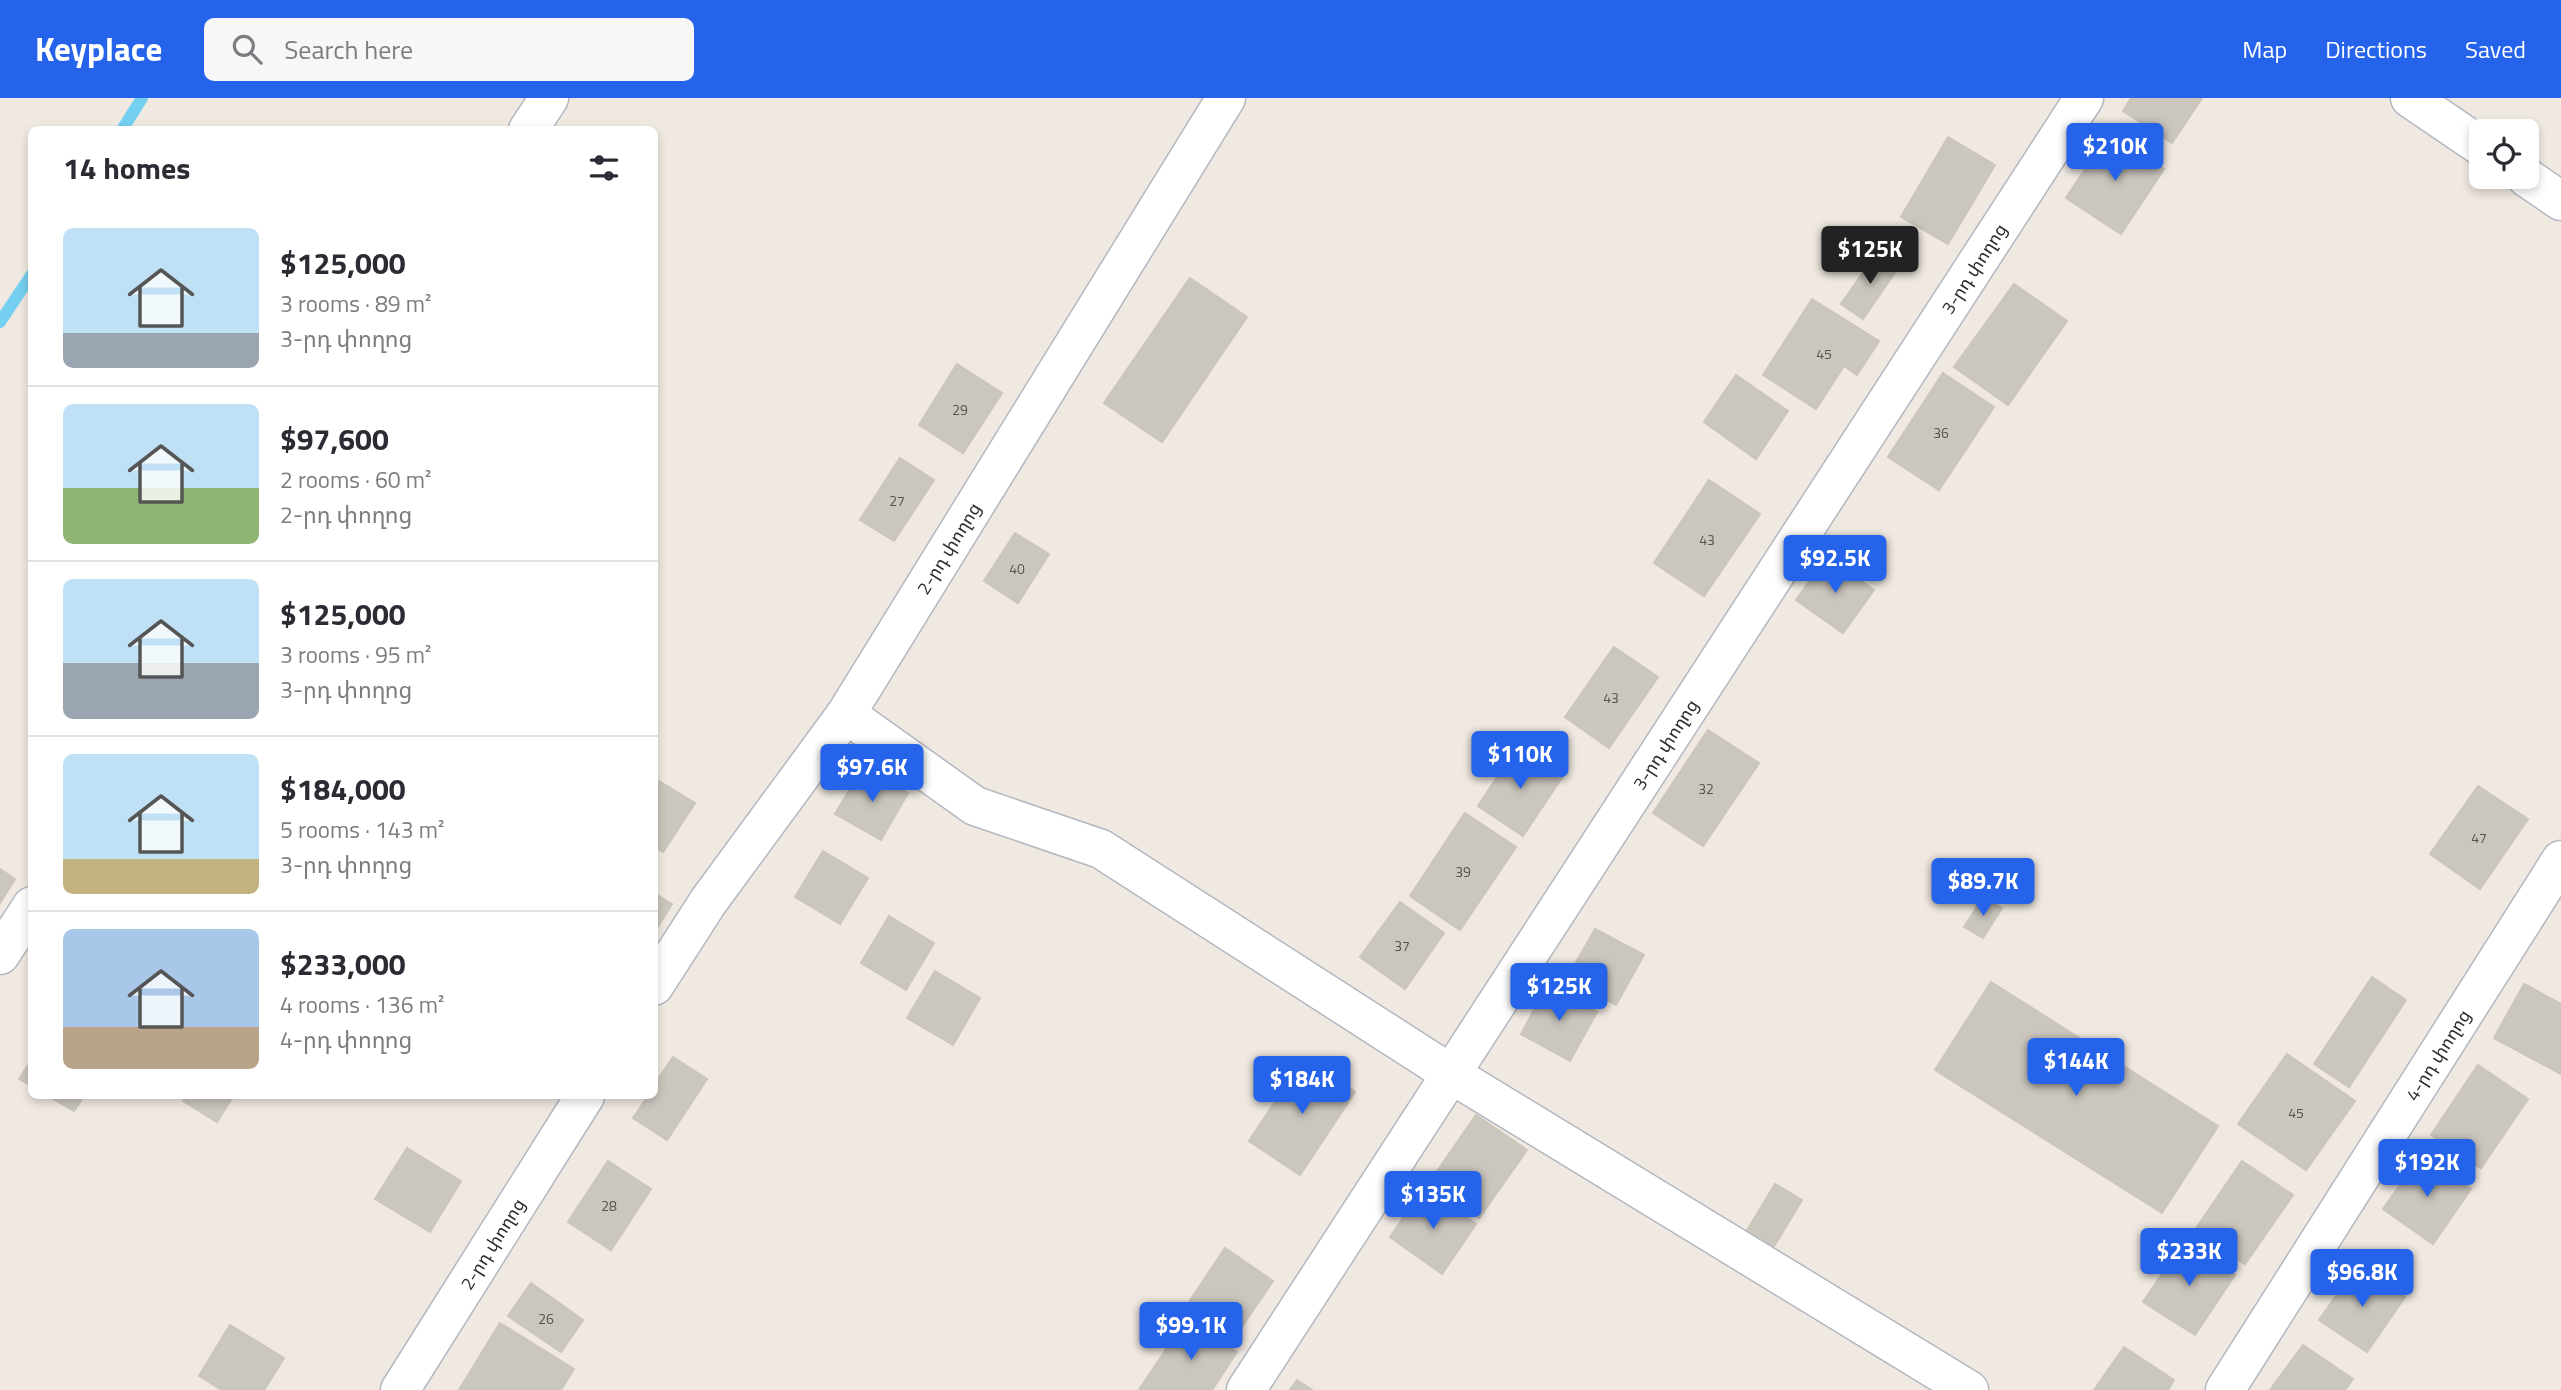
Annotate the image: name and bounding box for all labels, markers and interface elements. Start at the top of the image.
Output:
search box [204,18,694,81]
text: Keyplace [35,24,162,74]
icon: search [228,30,266,68]
text: Search here [284,30,413,69]
text: Map [2242,31,2287,67]
text: Directions [2325,31,2427,67]
text: Saved [2465,31,2526,67]
map controls [2469,119,2539,189]
button: locate [2469,119,2539,189]
pin: $210K [2066,123,2164,183]
text: $210K [2082,128,2148,163]
text: 14 homes [63,145,190,191]
icon: filters [585,149,623,187]
street label: 3-րդ փողոց [1934,217,2013,319]
pin: $125K [1821,226,1919,286]
text: $125K [1837,231,1903,266]
text: $125,000 [280,240,406,286]
icon: home [119,256,203,340]
text: 3 rooms · 89 m² [280,286,431,321]
text: 3-րդ փողոց [280,321,412,356]
house number: 45 [1816,343,1832,364]
house number: 29 [952,399,968,420]
text: $97,600 [280,416,389,462]
house number: 36 [1933,422,1949,443]
icon: home [119,432,203,516]
text: 2 rooms · 60 m² [280,462,431,497]
house number: 27 [889,490,905,511]
text: 2-րդ փողոց [280,497,412,532]
street label: 2-րդ փողոց [910,497,987,599]
house number: 43 [1699,529,1715,550]
pin: $92.5K [1778,536,1892,595]
text: $92.5K [1799,540,1871,575]
house number: 40 [1009,558,1025,579]
text: $125,000 [280,591,406,637]
icon: home [119,607,203,691]
text: 3 rooms · 95 m² [280,637,431,672]
text: 3-րդ փողոց [280,672,412,707]
house number: 43 [1603,687,1619,708]
street label: 3-րդ փողոց [1625,693,1705,795]
pin: $110K [1471,732,1569,791]
text: $110K [1487,736,1553,771]
pin: $97.6K [815,744,929,804]
text: $97.6K [836,749,908,784]
text: $184,000 [280,766,406,812]
house number: 32 [1698,778,1714,799]
icon: home [119,782,203,866]
text: 5 rooms · 143 m² [280,812,444,847]
house number: 47 [2471,827,2487,848]
text: 3-րդ փողոց [280,847,412,882]
pin: $89.7K [1926,858,2040,918]
house number: 39 [1455,861,1471,882]
text: $89.7K [1947,863,2019,898]
house number: 37 [1394,935,1410,956]
text: $233,000 [280,941,406,987]
icon: home [119,957,203,1041]
pin: $125K [1510,964,1608,1023]
text: $125K [1526,968,1592,1003]
text: 4 rooms · 136 m² [280,987,444,1022]
street label: 4-րդ փողոց [2398,1004,2477,1106]
text: 4-րդ փողոց [280,1022,412,1057]
pin: $144K [2027,1038,2125,1098]
text: $144K [2043,1043,2109,1078]
pin: $184K [1253,1056,1351,1116]
text: $184K [1269,1061,1335,1096]
house number: 45 [2288,1102,2304,1123]
pin: $192K [2378,1140,2476,1199]
text: $192K [2394,1144,2460,1179]
pin: $135K [1384,1172,1482,1231]
text: $135K [1400,1176,1466,1211]
street label: 2-րդ փողոց [453,1193,531,1295]
house number: 28 [601,1195,617,1216]
pin: $233K [2140,1228,2238,1288]
text: $233K [2156,1233,2222,1268]
pin: $96.8K [2305,1250,2419,1309]
text: $96.8K [2326,1254,2398,1289]
pin: $99.1K [1134,1302,1248,1362]
text: $99.1K [1155,1307,1227,1342]
house number: 26 [538,1308,554,1329]

